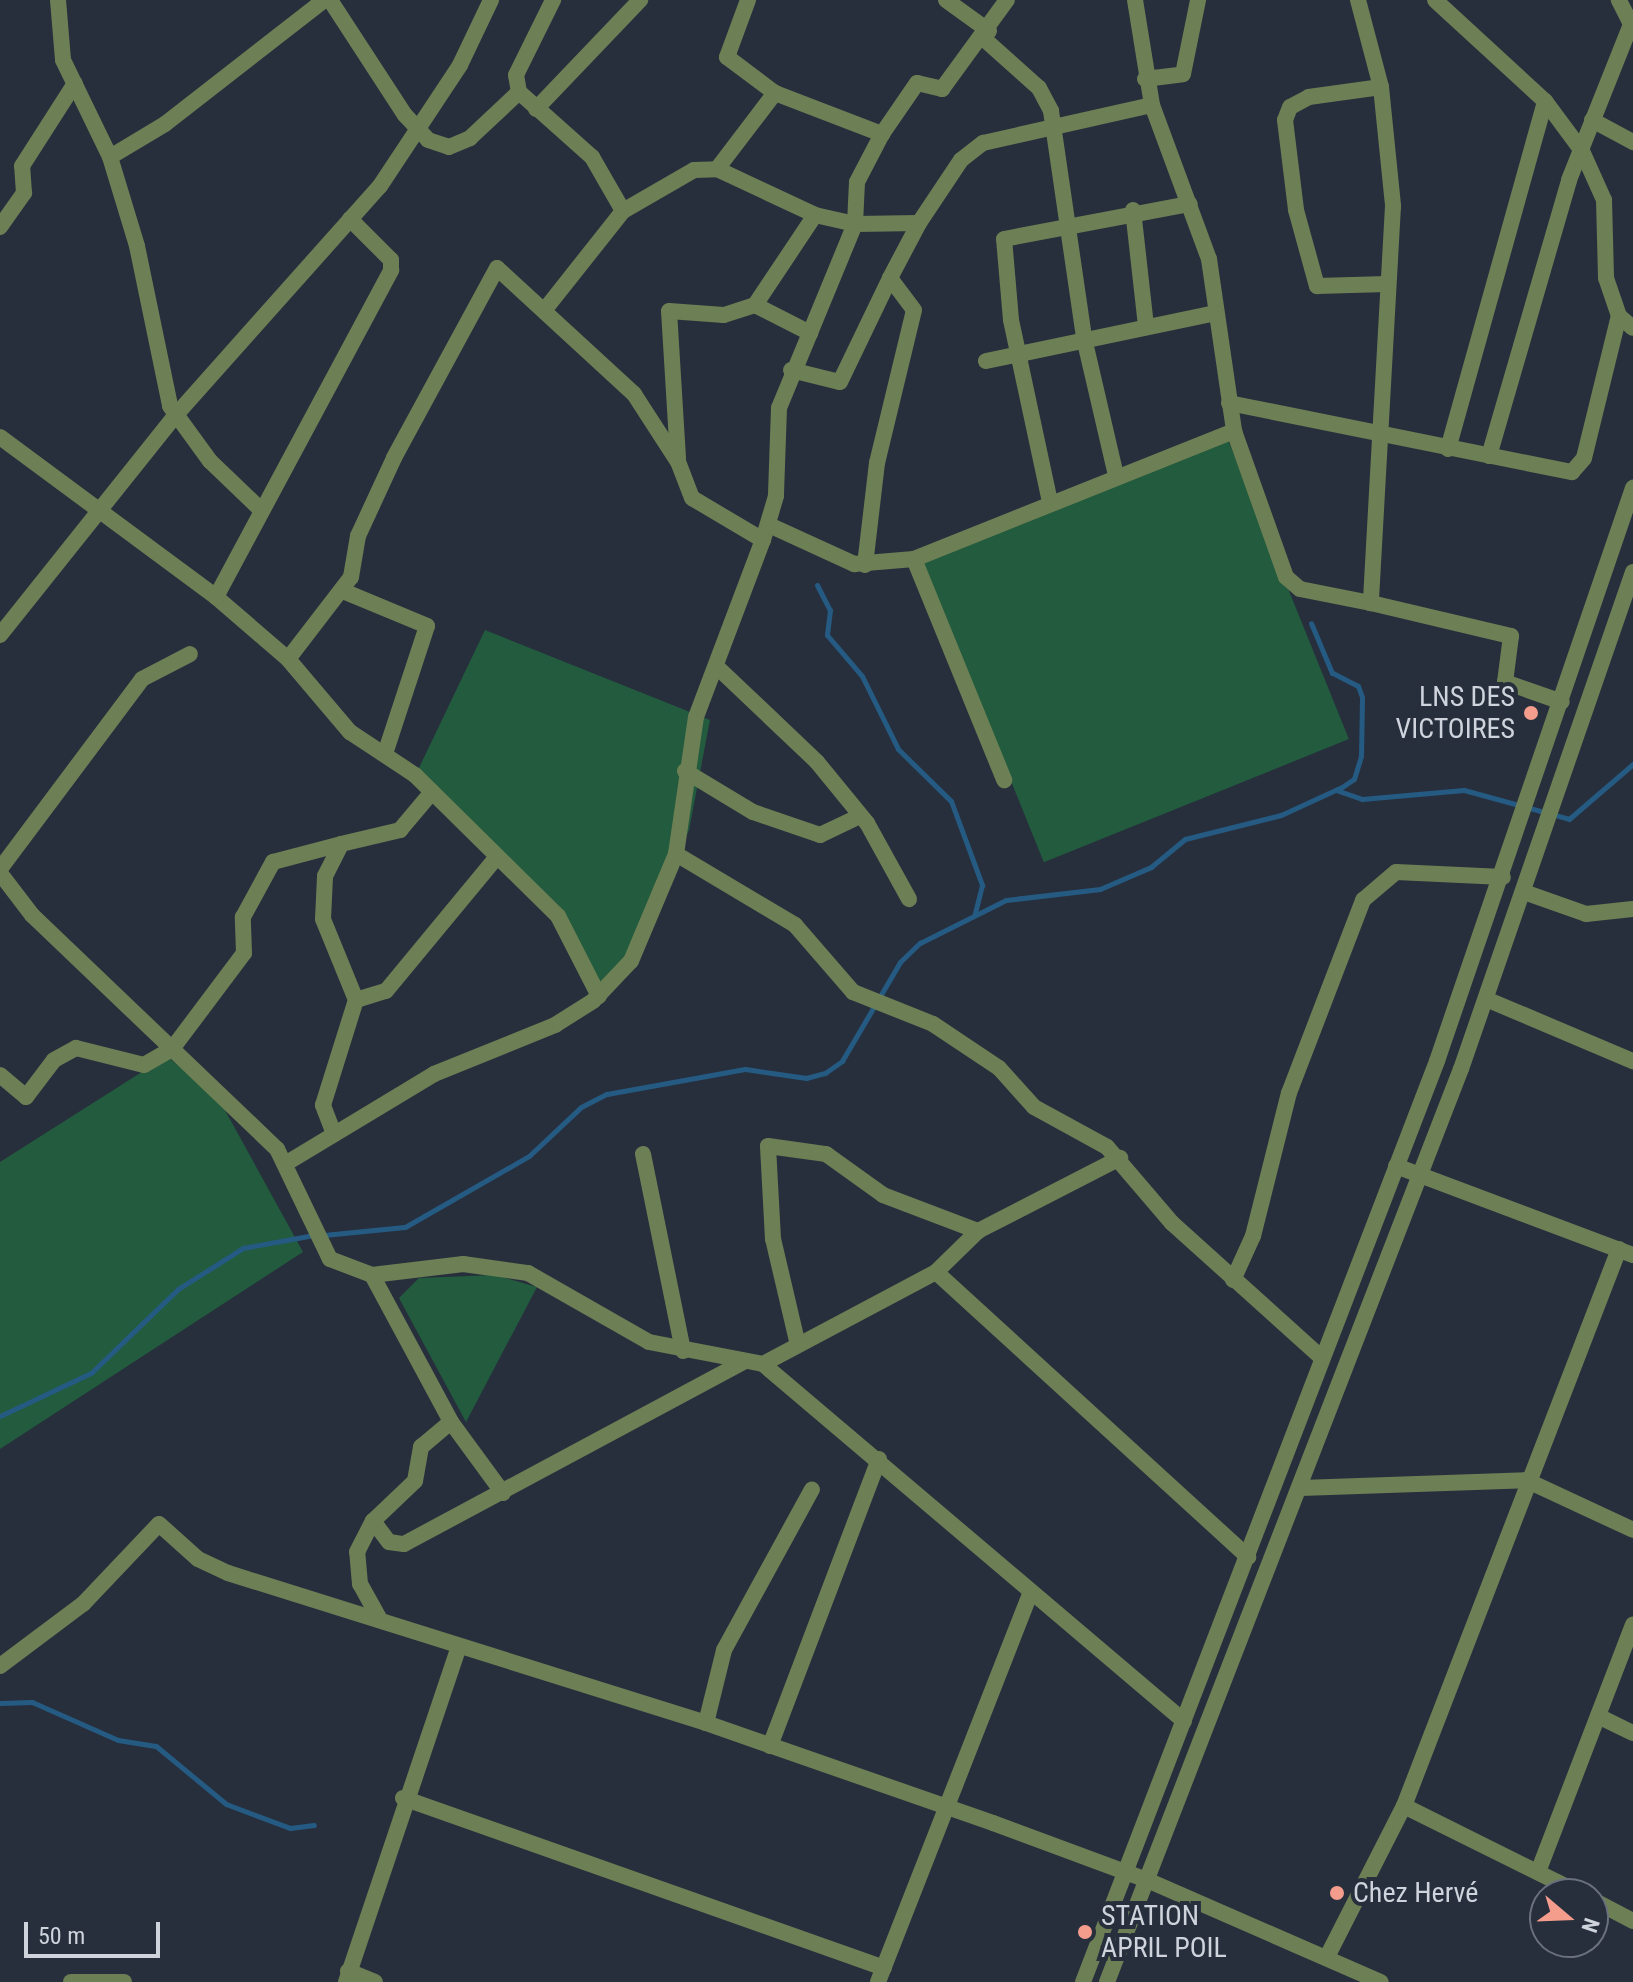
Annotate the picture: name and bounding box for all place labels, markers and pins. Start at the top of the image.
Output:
place label: LNS DES VICTOIRES [1396,680,1515,746]
marker: LNS DES VICTOIRES [1522,704,1540,722]
place label: Chez Hervé [1353,1876,1478,1910]
marker: Chez Hervé [1328,1884,1346,1902]
place label: STATION APRIL POIL [1101,1899,1227,1965]
marker: STATION APRIL POIL [1076,1923,1094,1941]

